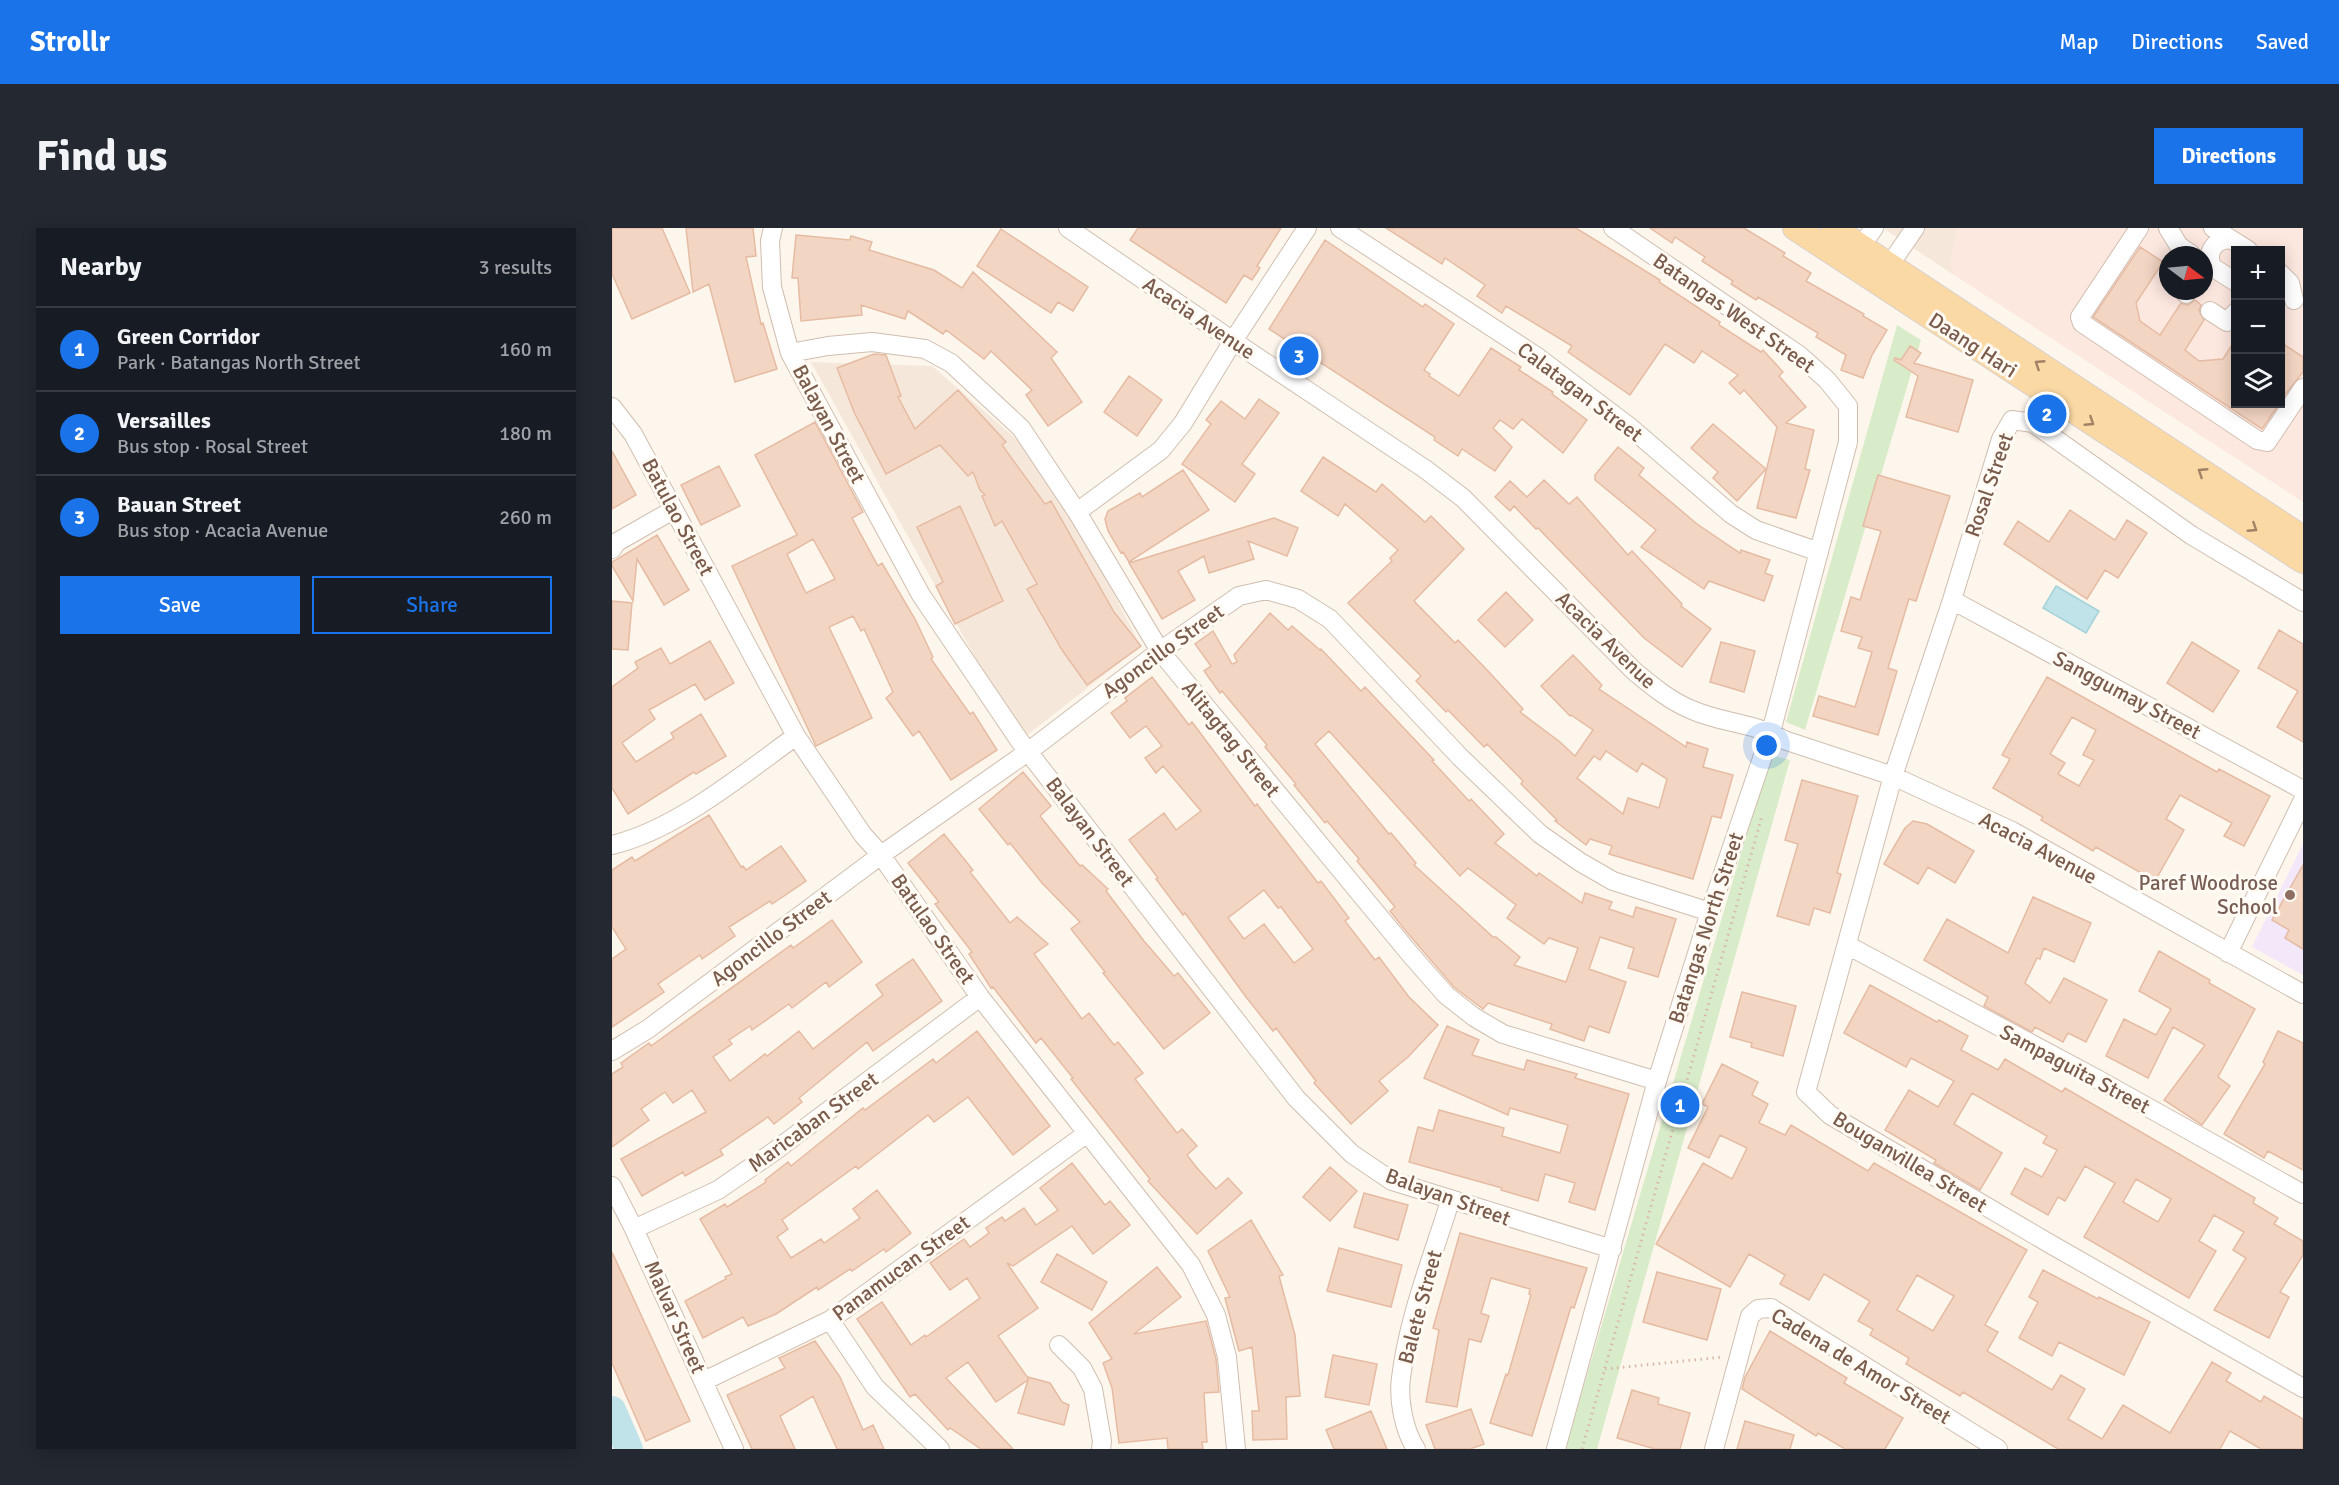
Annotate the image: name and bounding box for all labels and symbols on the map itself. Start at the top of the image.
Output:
north arrow [2159,246,2213,300]
street label: Batangas West Street [1648,247,1820,379]
street label: Acacia Avenue [1138,271,1260,365]
street label: Daang Hari [1924,307,2022,383]
pin: 3 [1280,334,1318,378]
street label: Calatagan Street [1512,336,1648,448]
street label: Balayan Street [787,360,871,488]
one-way arrow [2035,360,2046,371]
pin: 2 [2028,392,2066,436]
one-way arrow [2083,414,2094,425]
street label: Rosal Street [1959,429,2019,541]
street label: Batulao Street [636,454,720,580]
one-way arrow [2197,468,2208,479]
one-way arrow [2246,521,2257,532]
street label: Acacia Avenue [1550,586,1662,694]
street label: Agoncillo Street [1097,598,1229,704]
street label: Sanggumay Street [2049,645,2205,745]
street label: Alitagtag Street [1176,676,1286,802]
your location [1752,731,1781,760]
street label: Balayan Street [1040,772,1140,892]
street label: Acacia Avenue [1975,806,2101,890]
street label: Batangas North Street [1663,829,1749,1027]
street label: Batulao Street [885,869,981,989]
place label: Paref Woodrose School [2138,870,2278,920]
street label: Agoncillo Street [706,884,836,992]
marker: Paref Woodrose School [2283,888,2297,902]
street label: Sampaguita Street [1996,1019,2154,1119]
street label: Maricaban Street [743,1066,883,1178]
pin: 1 [1660,1082,1700,1128]
street label: Bouganvillea Street [1828,1106,1992,1218]
street label: Balayan Street [1382,1162,1514,1232]
street label: Panamucan Street [827,1209,975,1327]
street label: Balete Street [1392,1247,1448,1367]
street label: Malvar Street [639,1257,711,1377]
street label: Cadena de Amor Street [1766,1302,1956,1430]

